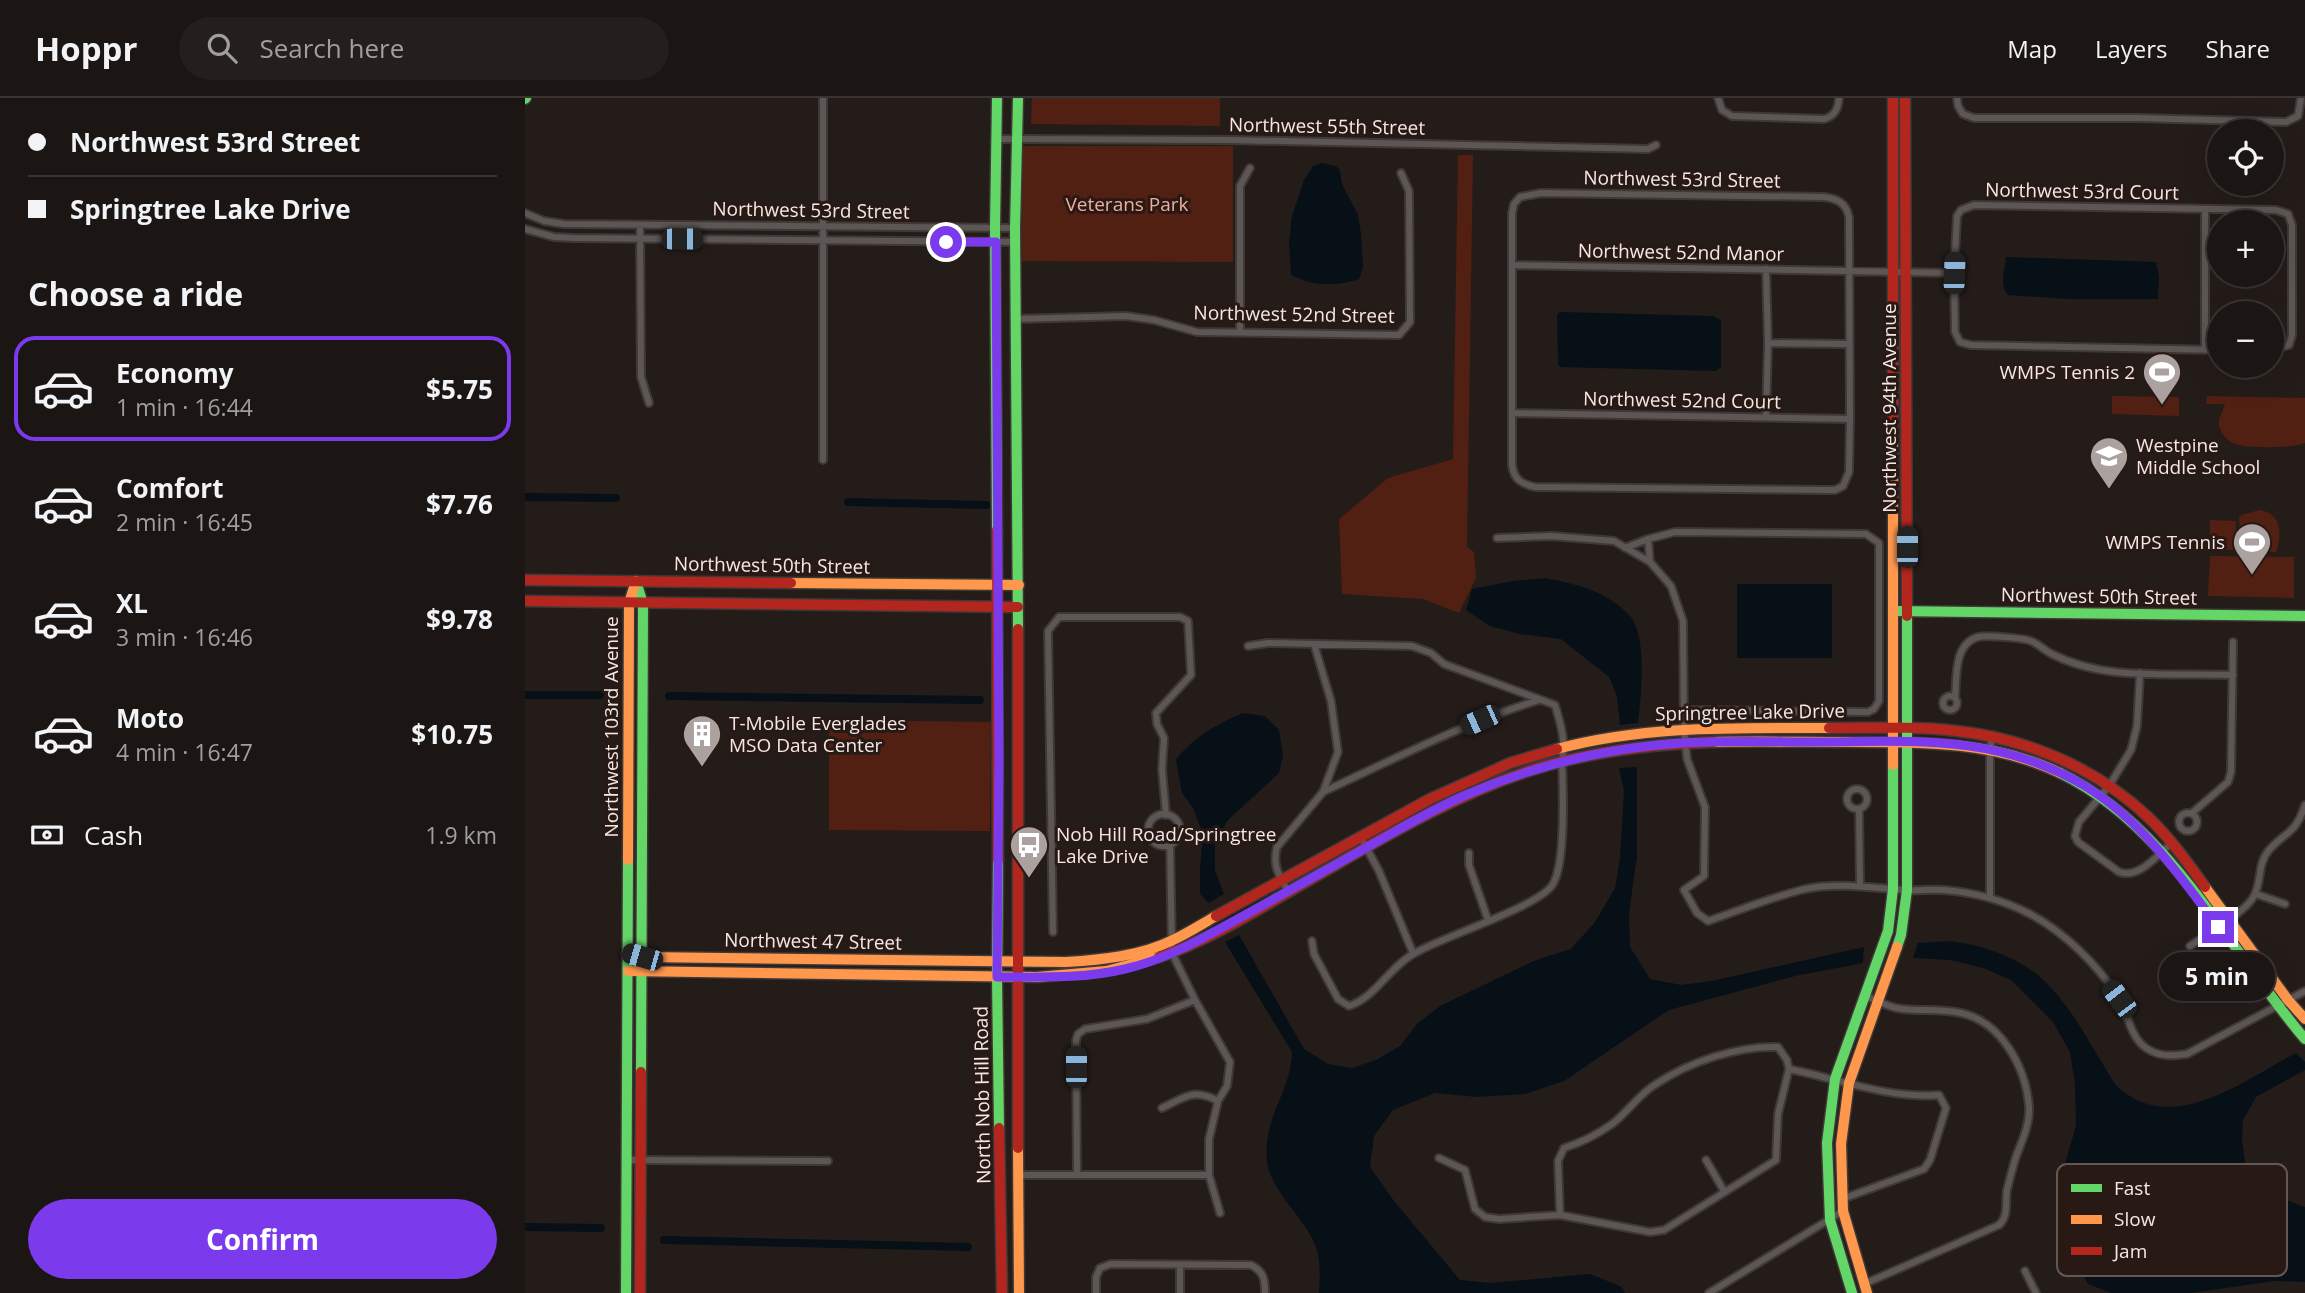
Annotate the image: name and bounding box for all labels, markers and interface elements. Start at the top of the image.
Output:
search box [179,17,669,80]
text: Hoppr [35,26,137,71]
icon: search [203,29,241,67]
text: Search here [259,30,404,66]
text: Map [2007,32,2057,65]
text: Layers [2095,32,2168,65]
text: Share [2206,32,2270,65]
street label: Northwest 55th Street [1229,111,1426,141]
map controls [2207,119,2284,378]
button: locate [2207,119,2284,196]
text: Northwest 53rd Street [70,124,360,160]
street label: Northwest 53rd Street [1583,164,1781,194]
street label: Northwest 53rd Court [1985,176,2179,206]
text: Springtree Lake Drive [70,191,351,227]
park label: Veterans Park [1065,191,1189,217]
street label: Northwest 53rd Street [712,195,910,225]
button: + [2207,210,2284,287]
route start [930,226,962,258]
car [662,229,704,250]
street label: Northwest 52nd Manor [1578,237,1785,267]
car [1943,252,1966,294]
text: Choose a ride [28,272,243,315]
street label: Northwest 52nd Street [1193,299,1395,329]
button: − [2207,301,2284,378]
street label: Northwest 94th Avenue [1876,303,1902,513]
sports icon: WMPS Tennis 2 [2141,351,2183,406]
text: Economy [116,355,234,391]
icon: car [32,357,95,420]
place label: WMPS Tennis 2 [1999,359,2135,385]
text: $5.75 [426,371,493,407]
street label: Northwest 52nd Court [1583,385,1781,415]
text: 1 min · 16:44 [116,391,253,423]
place label: Westpine Middle School [2136,432,2260,480]
school or university icon: Westpine Middle School [2088,435,2130,490]
text: Comfort [116,470,223,506]
icon: car [32,472,95,535]
text: $7.76 [426,486,493,522]
text: 2 min · 16:45 [116,506,253,538]
sports icon: WMPS Tennis [2231,521,2273,576]
car [1897,526,1918,568]
place label: WMPS Tennis [2105,529,2225,555]
street label: Northwest 50th Street [674,550,871,580]
street label: Northwest 50th Street [2001,581,2198,611]
text: XL [116,585,148,621]
icon: car [32,587,95,650]
text: $9.78 [426,601,493,637]
street label: Northwest 103rd Avenue [598,616,624,838]
text: 3 min · 16:46 [116,621,253,653]
street label: Springtree Lake Drive [1655,697,1845,727]
text: Moto [116,700,184,736]
icon: car [32,702,95,765]
car [1457,702,1504,738]
place label: T-Mobile Everglades MSO Data Center [729,710,906,758]
building icon: T-Mobile Everglades MSO Data Center [681,713,723,768]
text: $10.75 [411,716,493,752]
text: 4 min · 16:47 [116,736,253,768]
icon: cash [28,816,66,854]
text: Cash [84,817,143,853]
text: 1.9 km [425,819,497,851]
place label: Nob Hill Road/Springtree Lake Drive [1056,821,1276,869]
bus stop icon: Nob Hill Road/Springtree Lake Drive [1008,824,1050,879]
route end [2202,911,2234,943]
street label: Northwest 47 Street [724,926,902,956]
car [619,941,666,973]
callout: 5 min [2160,952,2276,1001]
text: 5 min [2185,960,2249,992]
car [2098,976,2141,1022]
street label: North Nob Hill Road [967,1006,997,1184]
car [1066,1046,1087,1088]
legend [2057,1164,2287,1276]
text: Fast [2114,1175,2150,1201]
button: Confirm [28,1199,497,1279]
text: Slow [2114,1206,2156,1232]
text: Jam [2112,1238,2147,1264]

